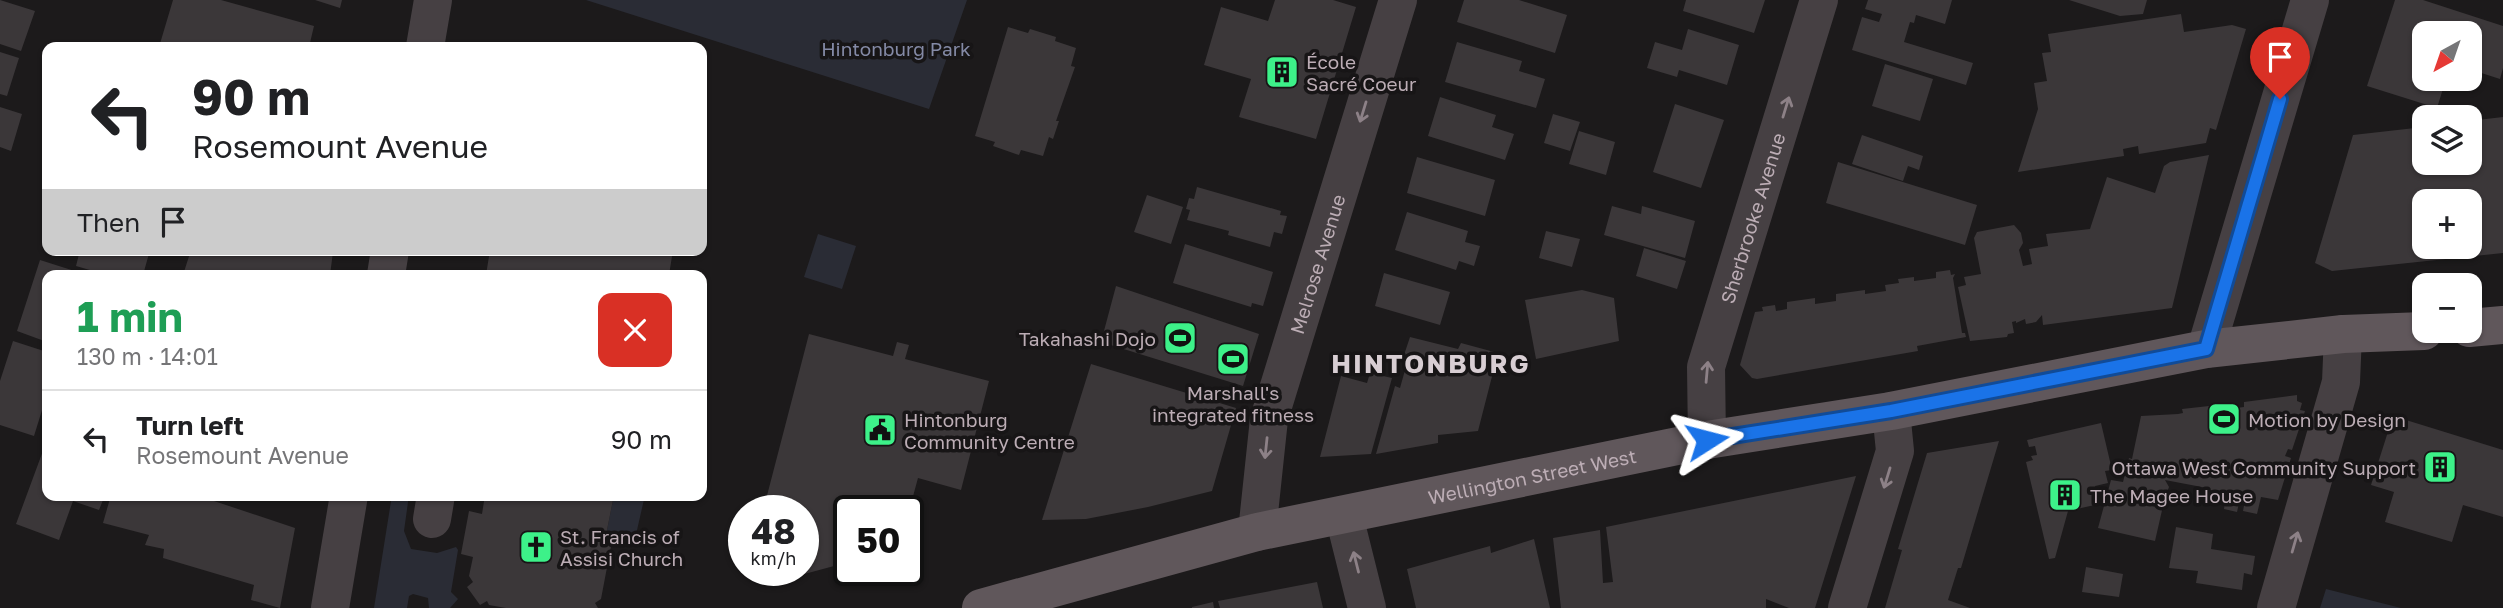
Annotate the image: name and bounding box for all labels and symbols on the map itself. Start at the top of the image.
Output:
north arrow [2412,21,2482,91]
pin [2250,27,2310,99]
park label: Hintonburg Park [821,37,971,60]
place label: École Sacré Coeur [1306,50,1417,95]
building icon: École Sacré Coeur [1263,53,1301,91]
one-way arrow [1781,97,1793,119]
one-way arrow [1355,101,1368,123]
street label: Sherbrooke Avenue [1715,130,1789,306]
street label: Melrose Avenue [1284,191,1349,337]
sports icon: Takahashi Dojo [1161,319,1199,357]
place label: Takahashi Dojo [1019,327,1156,350]
sports icon: Marshall's integrated fitness [1214,340,1252,378]
district label: HINTONBURG [1331,348,1531,379]
one-way arrow [1701,361,1714,384]
place label: Marshall's integrated fitness [1152,381,1314,426]
sports icon: Motion by Design [2205,400,2243,438]
position arrow [1670,403,1744,477]
place label: Hintonburg Community Centre [904,408,1075,453]
place label: Motion by Design [2248,408,2406,431]
public building icon: Hintonburg Community Centre [861,411,899,449]
one-way arrow [1259,436,1272,459]
street label: Wellington Street West [1426,443,1638,508]
building icon: Ottawa West Community Support [2421,448,2459,486]
place label: Ottawa West Community Support [2112,456,2416,479]
one-way arrow [1879,467,1892,489]
building icon: The Magee House [2046,476,2084,514]
place label: The Magee House [2090,484,2253,507]
speed limit sign: 50 [833,495,924,586]
place label: St. Francis of Assisi Church [560,525,683,570]
church icon: St. Francis of Assisi Church [517,528,555,566]
one-way arrow [2289,532,2302,554]
one-way arrow [1349,551,1362,574]

